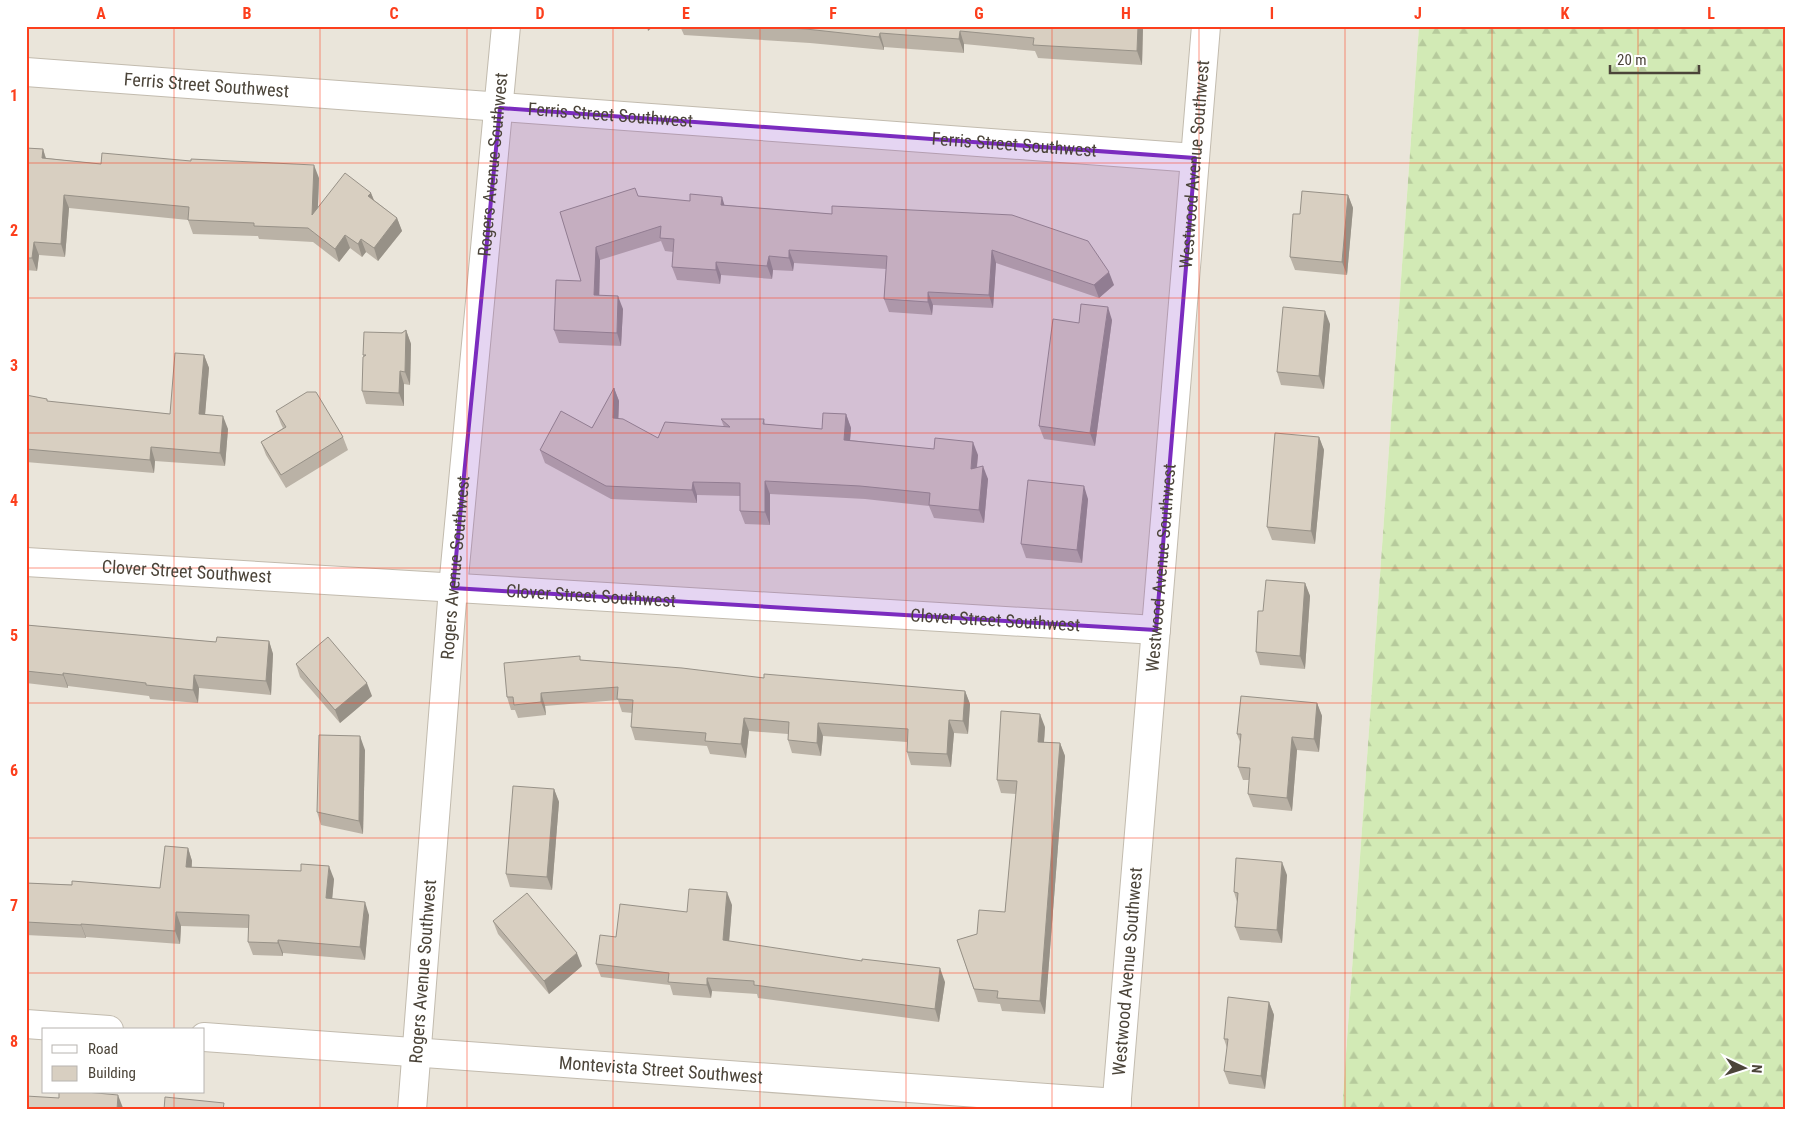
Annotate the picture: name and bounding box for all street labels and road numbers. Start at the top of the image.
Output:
street label: Westwood Avenue Southwest [1175,59,1213,269]
street label: Ferris Street Southwest [123,68,290,101]
street label: Rogers Avenue Southwest [473,72,512,257]
street label: Ferris Street Southwest [527,98,694,131]
street label: Ferris Street Southwest [931,128,1098,161]
street label: Westwood Avenue Southwest [1141,463,1180,673]
street label: Rogers Avenue Southwest [436,475,474,660]
street label: Clover Street Southwest [101,556,272,587]
street label: Clover Street Southwest [505,580,677,611]
street label: Clover Street Southwest [910,604,1081,635]
street label: Westwood Avenue Southwest [1108,866,1146,1077]
street label: Rogers Avenue Southwest [405,879,440,1064]
street label: Montevista Street Southwest [558,1052,764,1087]

